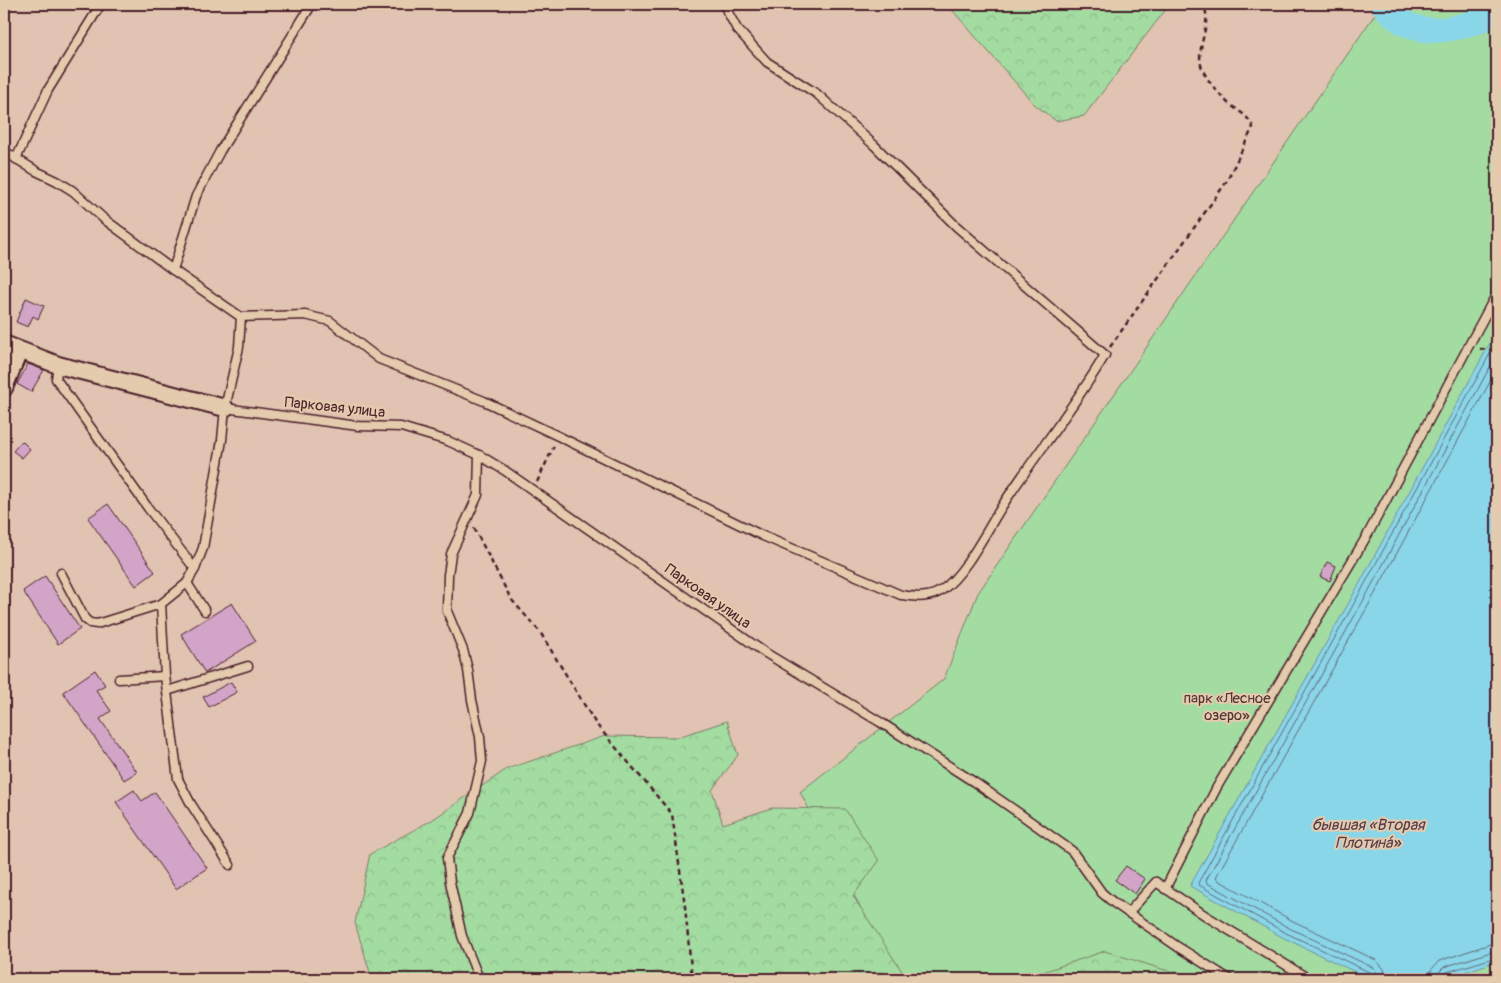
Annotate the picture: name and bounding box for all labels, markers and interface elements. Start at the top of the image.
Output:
street label: Парковая улица [284,393,386,422]
street label: Парковая улица [661,560,754,633]
park label: парк «Лесное озеро» [1183,689,1271,725]
water label: бывшая «Вторая Плотинá» [1311,815,1426,853]

